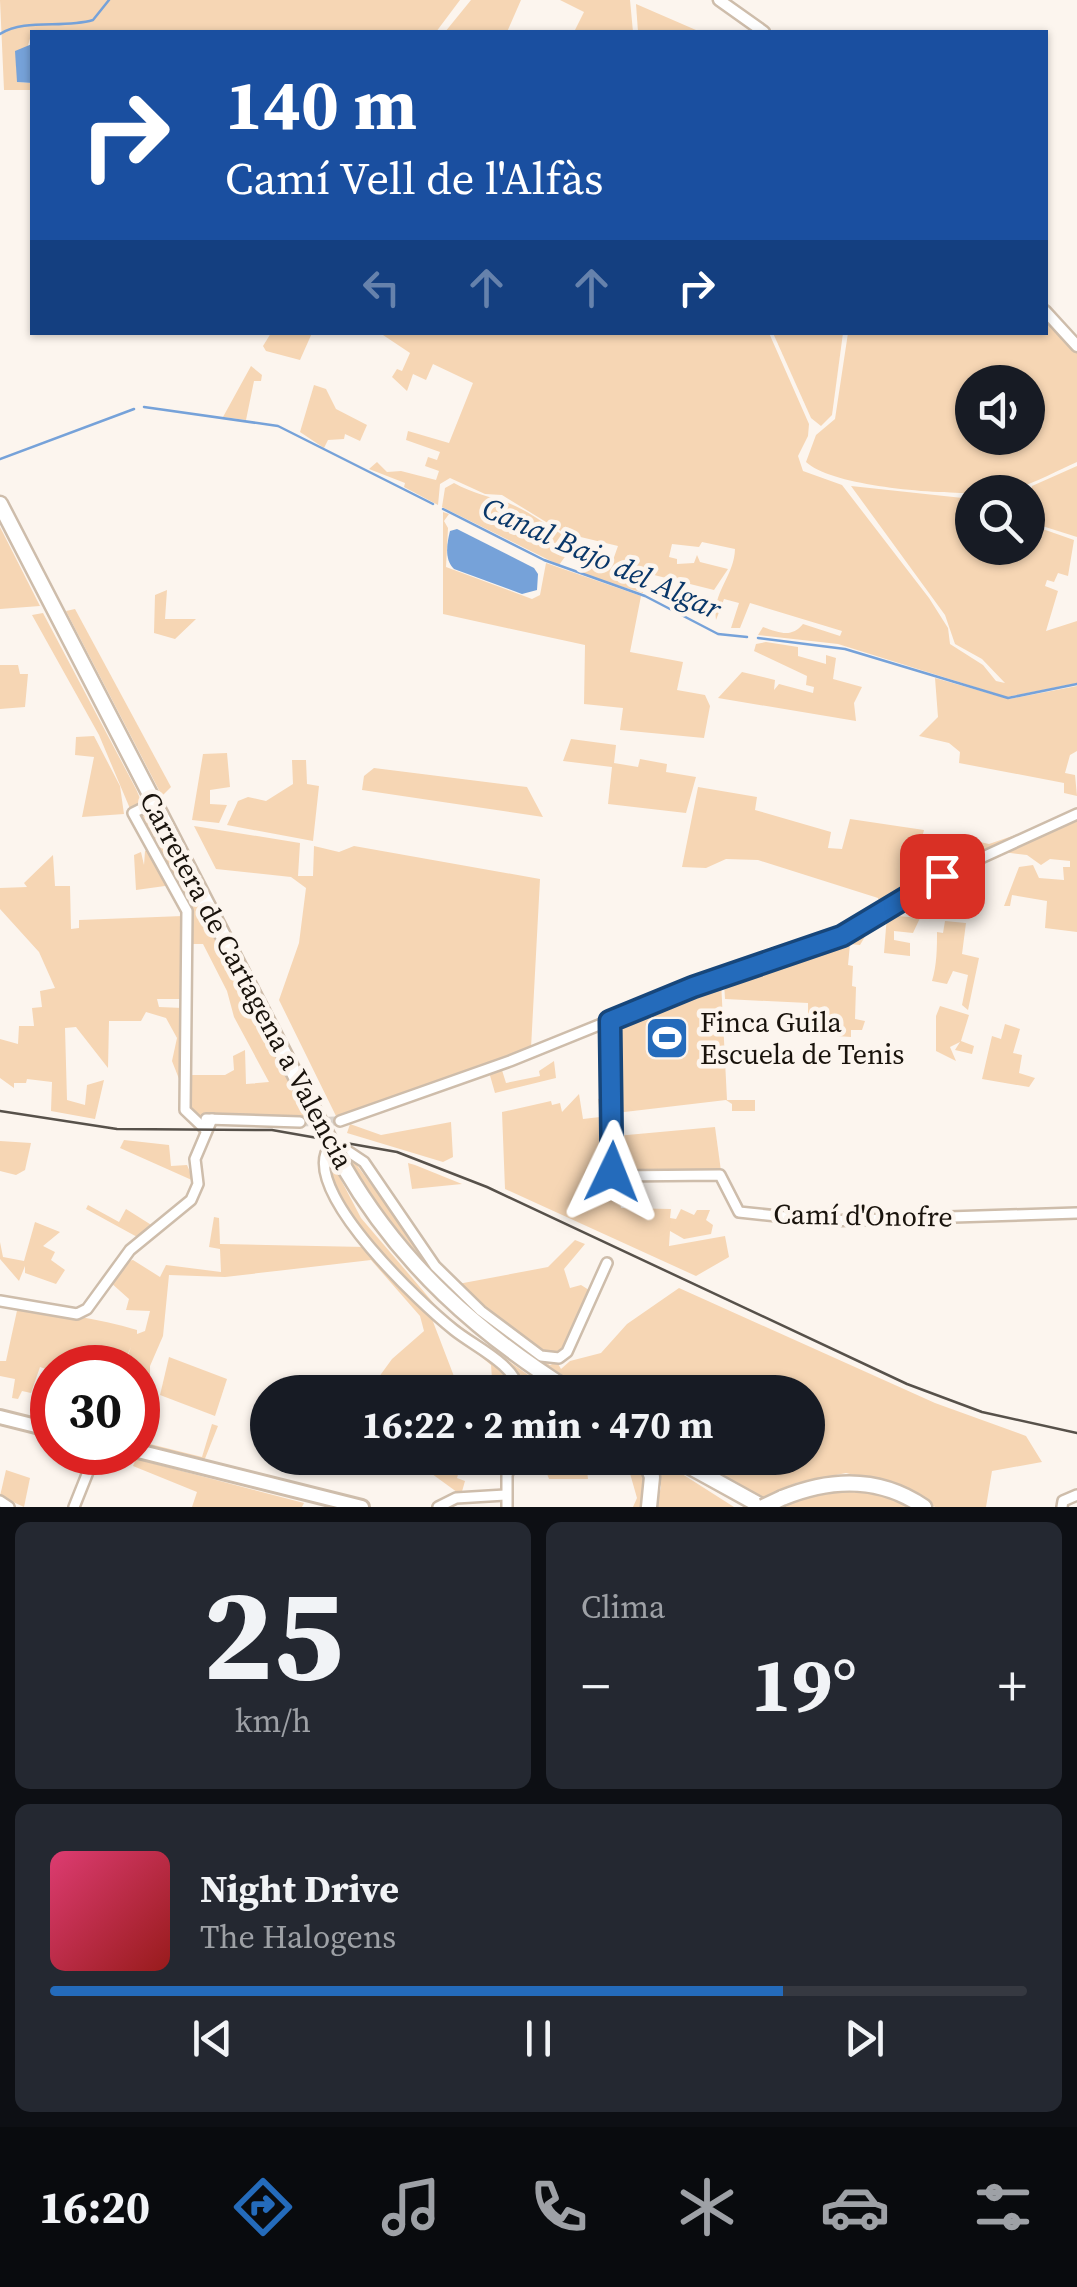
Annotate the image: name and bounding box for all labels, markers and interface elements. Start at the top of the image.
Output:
text: 140 m [225,56,417,152]
icon: right [60,70,190,200]
text: Camí Vell de l'Alfàs [225,147,604,209]
icon: left [354,260,409,315]
icon: ahead [459,260,514,315]
icon: ahead [564,260,619,315]
icon: right [669,260,724,315]
map controls [955,365,1045,565]
button: sound [955,365,1045,455]
button: search [955,475,1045,565]
water label: Canal Bajo del Algar [476,487,729,629]
street label: Carretera de Cartagena a Valencia [131,785,363,1176]
pin [900,834,985,919]
icon: arrive [915,849,970,904]
place label: Finca Guila Escuela de Tenis [700,1003,904,1073]
sports icon: Finca Guila Escuela de Tenis [644,1015,690,1061]
position arrow [560,1120,664,1224]
street label: Camí d'Onofre [773,1194,953,1236]
speed limit sign: 30 [30,1345,160,1475]
text: 16:22 · 2 min · 470 m [361,1399,714,1451]
text: 25 [203,1544,343,1723]
text: Clima [581,1585,665,1629]
text: 19° [751,1633,857,1736]
text: − [581,1648,610,1723]
text: + [998,1648,1027,1723]
text: km/h [235,1699,311,1743]
text: Night Drive [200,1863,399,1915]
text: The Halogens [200,1915,396,1959]
icon: previous [185,2011,240,2066]
icon: pause [511,2011,566,2066]
icon: next [837,2011,892,2066]
icon: directions [228,2172,298,2242]
icon: music [376,2172,446,2242]
icon: phone [524,2172,594,2242]
icon: climate [672,2172,742,2242]
icon: car [820,2172,890,2242]
icon: filters [968,2172,1038,2242]
text: 16:20 [39,2176,150,2238]

